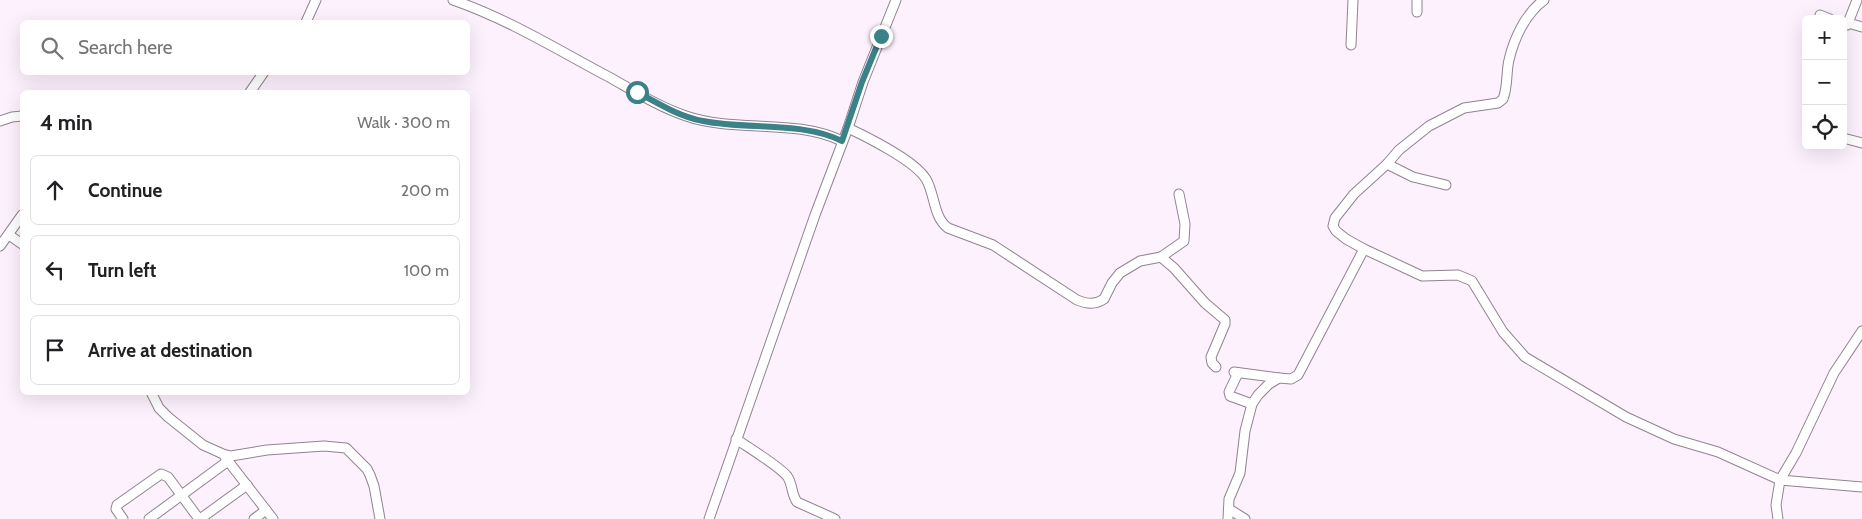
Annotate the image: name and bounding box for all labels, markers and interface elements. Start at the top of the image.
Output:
map controls [1802,15,1847,150]
button: + [1802,15,1847,60]
search box [20,20,470,75]
route end [870,25,893,48]
icon: search [38,34,66,62]
text: Search here [78,36,172,59]
button: − [1802,60,1847,105]
route start [626,81,649,104]
button: locate [1802,105,1847,150]
text: 4 min [40,110,93,135]
text: Walk · 300 m [357,113,450,132]
icon: ahead [41,176,69,204]
text: Continue [88,179,162,202]
text: 200 m [401,181,449,200]
icon: left [41,256,69,284]
text: Turn left [88,259,156,282]
text: 100 m [404,261,449,280]
icon: arrive [41,336,69,364]
text: Arrive at destination [88,339,252,362]

